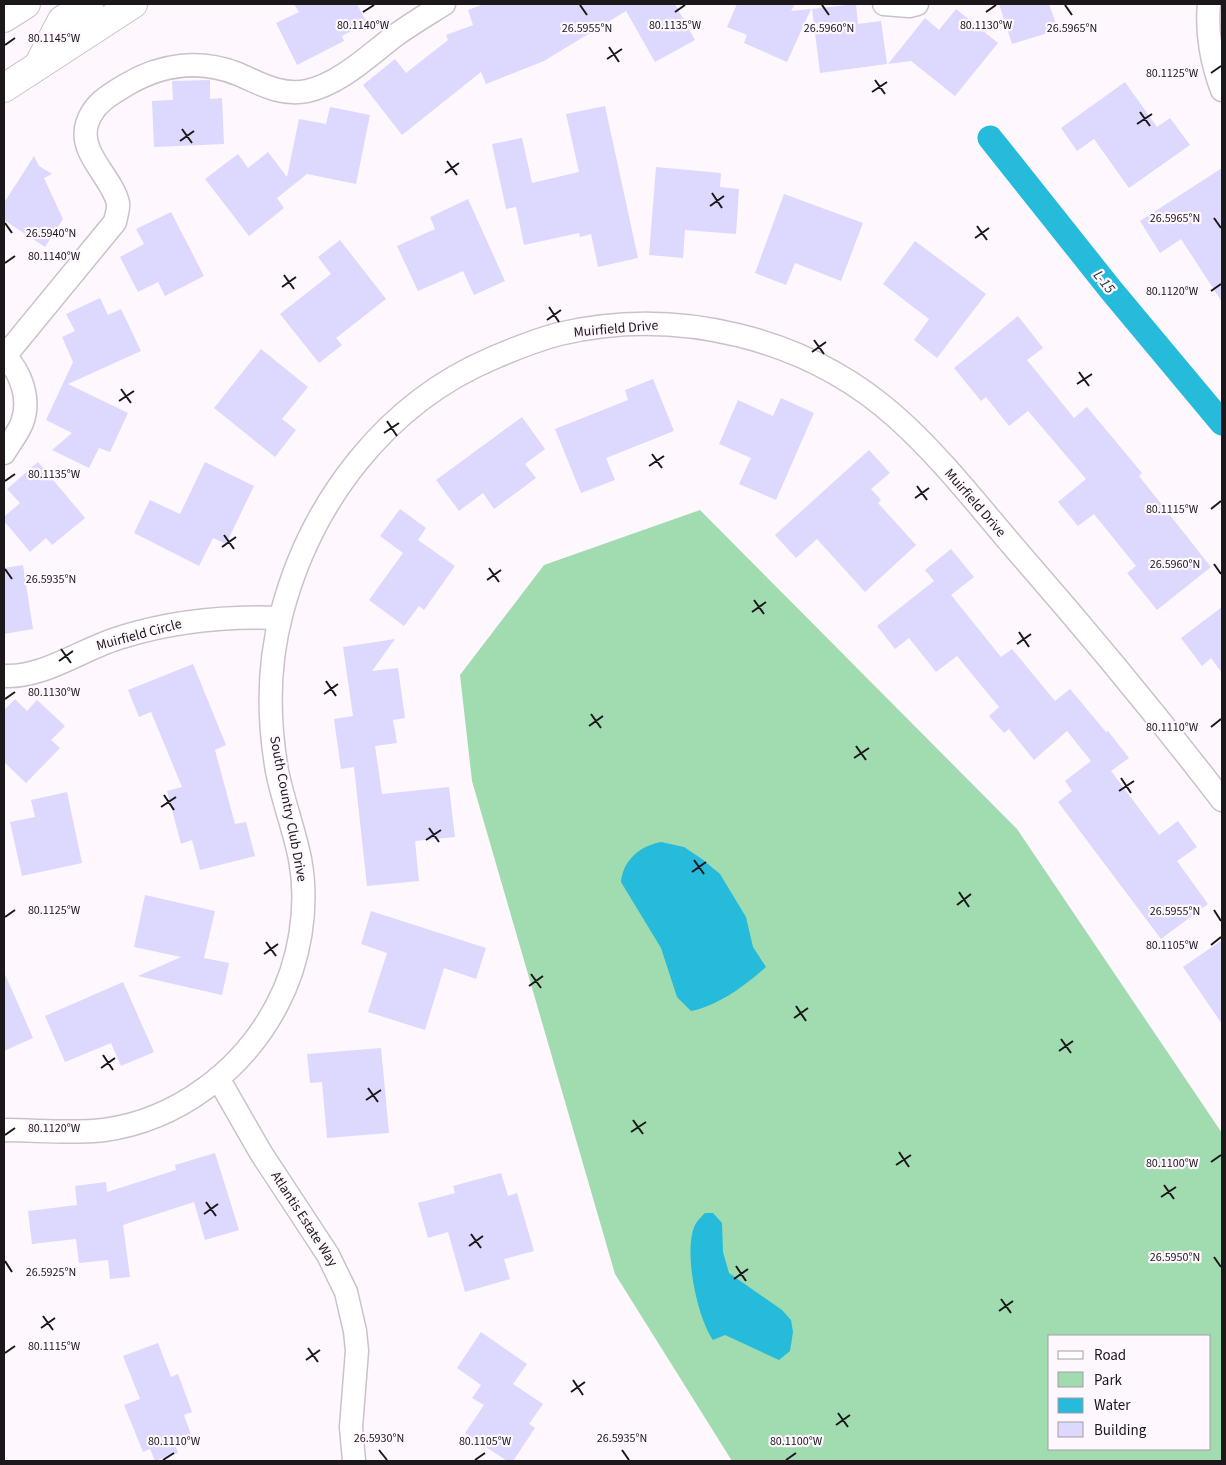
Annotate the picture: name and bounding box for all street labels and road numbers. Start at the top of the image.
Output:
street label: Muirfield Drive [573,315,659,343]
street label: Muirfield Drive [940,464,1010,542]
street label: Muirfield Circle [94,614,184,656]
street label: South Country Club Drive [264,734,312,884]
street label: Atlantis Estate Way [266,1167,343,1271]

